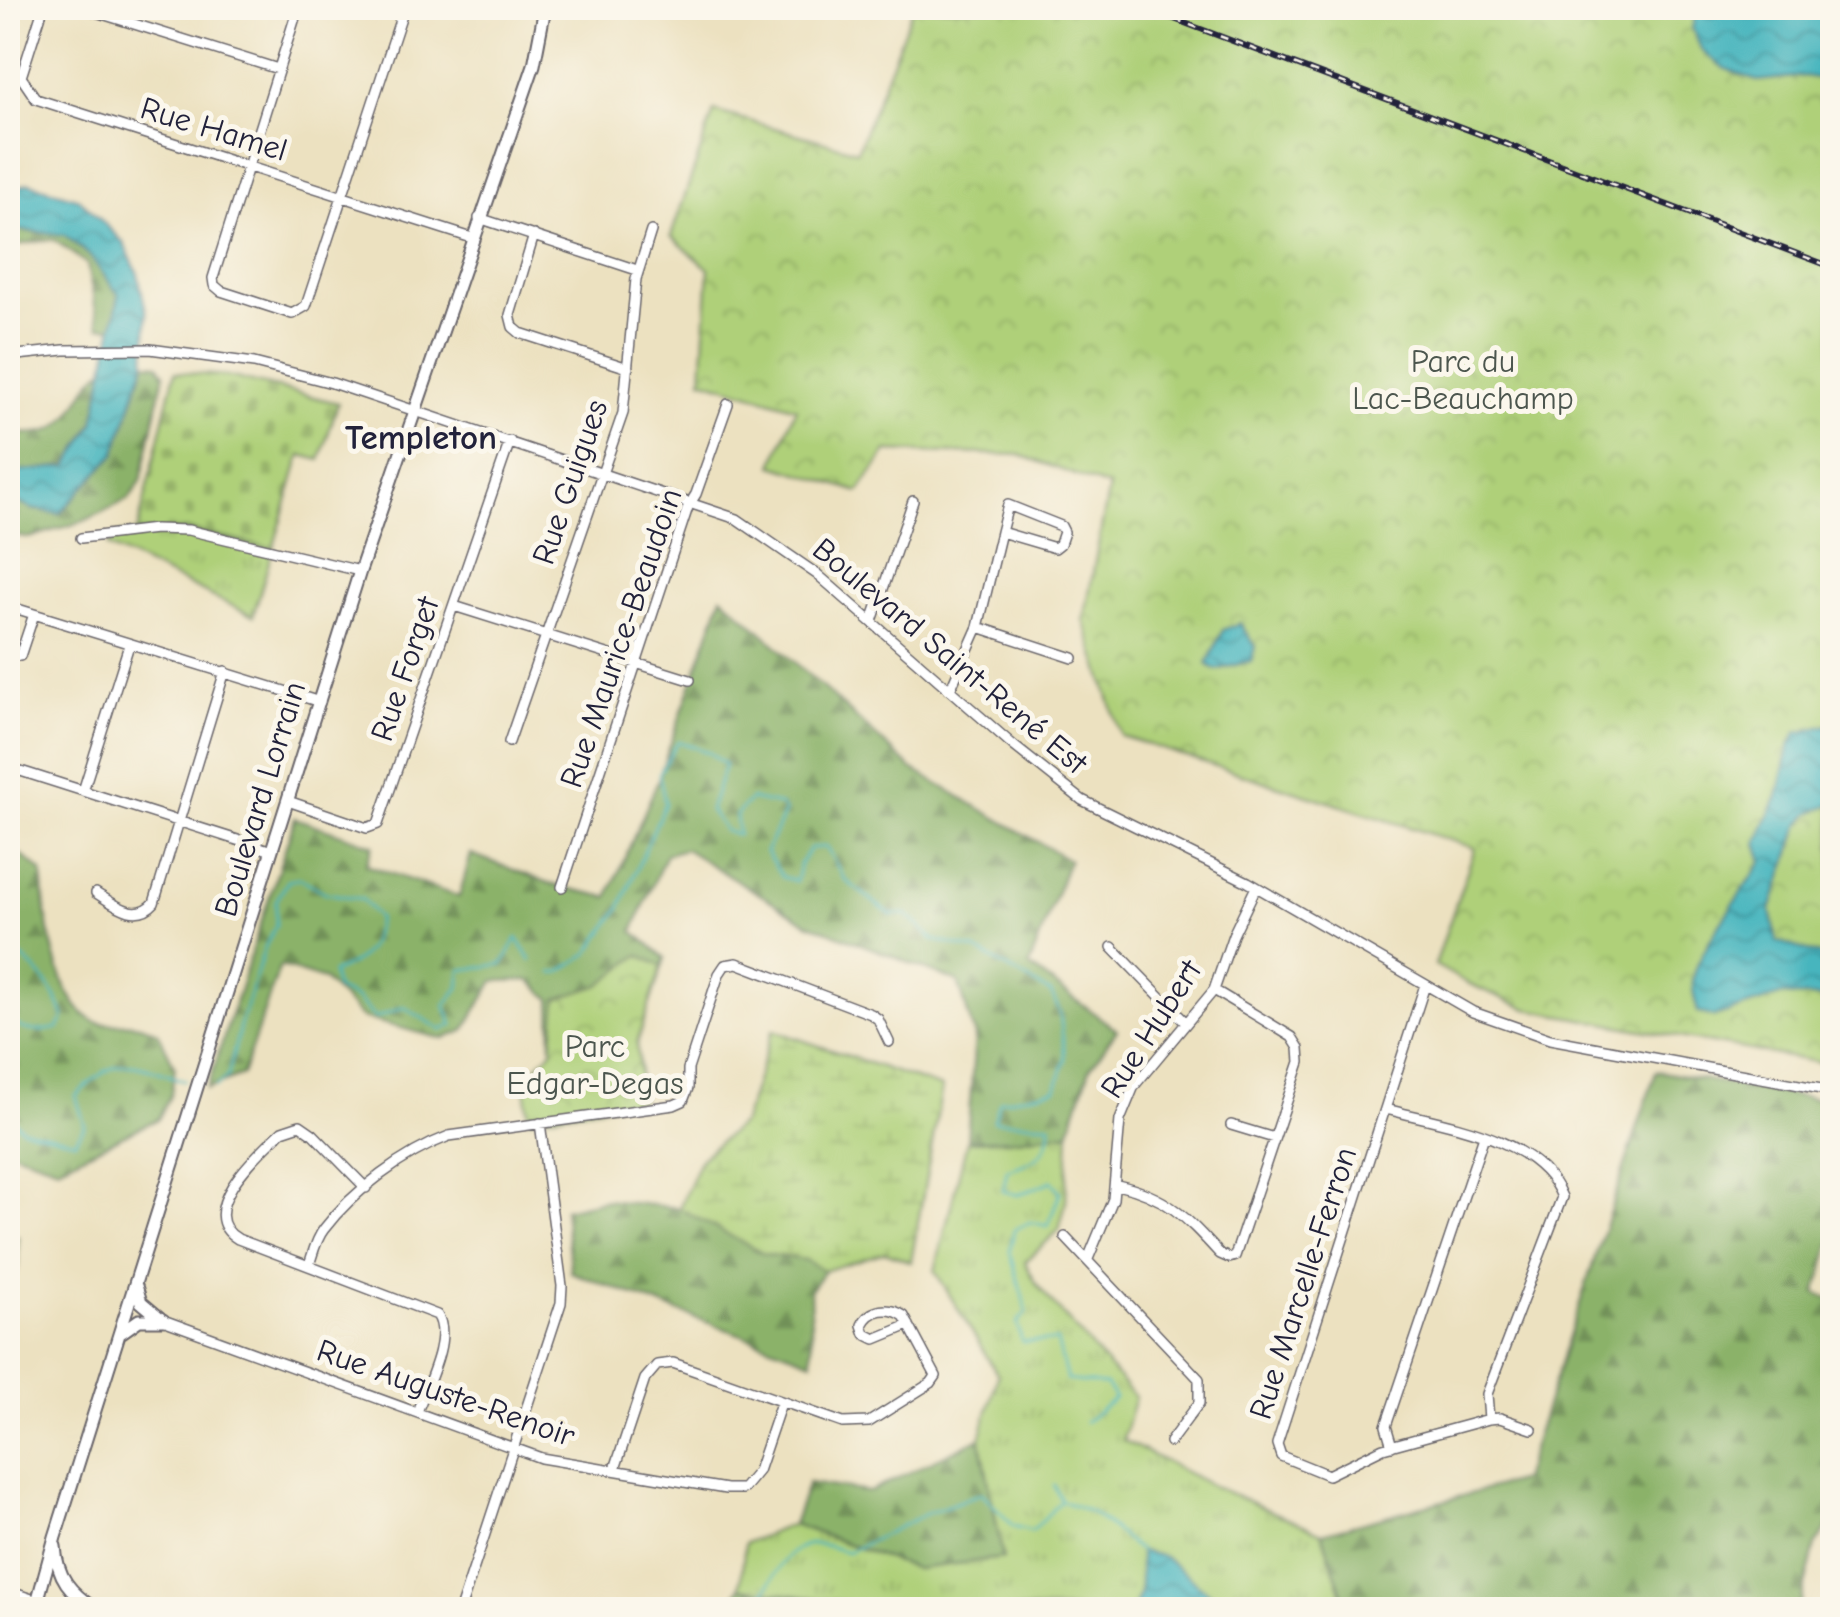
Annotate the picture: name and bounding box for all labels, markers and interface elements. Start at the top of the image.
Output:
street label: Rue Hamel [136,89,292,169]
park label: Parc du Lac-Beauchamp [1352,343,1574,417]
street label: Rue Guigues [525,395,615,569]
district label: Templeton [345,417,497,458]
street label: Rue Maurice-Beaudoin [552,484,690,792]
street label: Boulevard Saint-René Est [805,530,1095,782]
street label: Rue Forget [363,591,447,746]
street label: Boulevard Lorrain [207,677,313,921]
street label: Rue Hubert [1093,953,1210,1105]
park label: Parc Edgar-Degas [507,1028,683,1102]
street label: Rue Marcelle-Ferron [1242,1142,1364,1424]
street label: Rue Auguste-Renoir [312,1332,580,1455]

